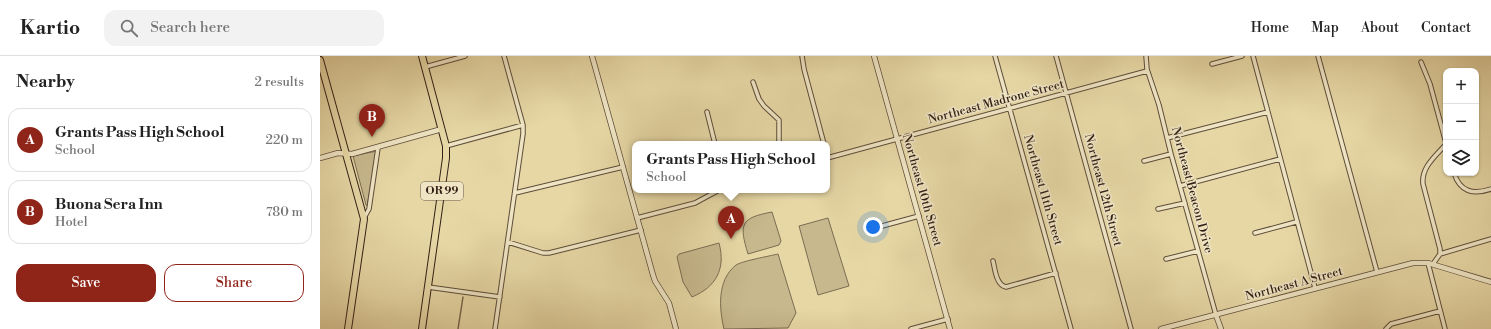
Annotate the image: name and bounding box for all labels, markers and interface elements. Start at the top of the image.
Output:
search box [104,10,384,46]
text: Kartio [20,16,80,40]
icon: search [118,17,140,39]
text: Search here [150,18,230,37]
text: Home [1251,19,1289,37]
text: Map [1311,19,1339,37]
text: About [1361,19,1399,37]
text: Contact [1421,19,1471,37]
map controls [1443,68,1479,176]
button: + [1443,68,1479,104]
text: Nearby [16,71,75,93]
text: 2 results [255,74,304,90]
street label: Northeast Madrone Street [926,76,1066,127]
pin: B [359,104,385,137]
button: − [1443,104,1479,140]
text: Grants Pass High School [55,123,224,142]
street label: Northeast Beacon Drive [1168,125,1216,255]
text: A [25,132,35,148]
text: 220 m [265,132,303,148]
street label: Northeast 10th Street [899,132,945,249]
street label: Northeast 12th Street [1081,132,1125,249]
street label: Northeast 11th Street [1020,133,1066,248]
button: layers [1443,140,1479,176]
popup [632,141,830,193]
text: School [55,142,95,158]
text: Grants Pass High School [646,150,816,169]
text: School [646,169,686,185]
road number: OR 99 [421,182,463,200]
text: Buona Sera Inn [55,195,163,214]
text: B [25,204,35,220]
text: 780 m [266,204,303,220]
pin: A [718,206,744,239]
text: Hotel [55,214,88,230]
your location [863,217,883,237]
button: Save [16,264,156,302]
button: Share [164,264,304,302]
street label: Northeast A Street [1244,264,1345,304]

